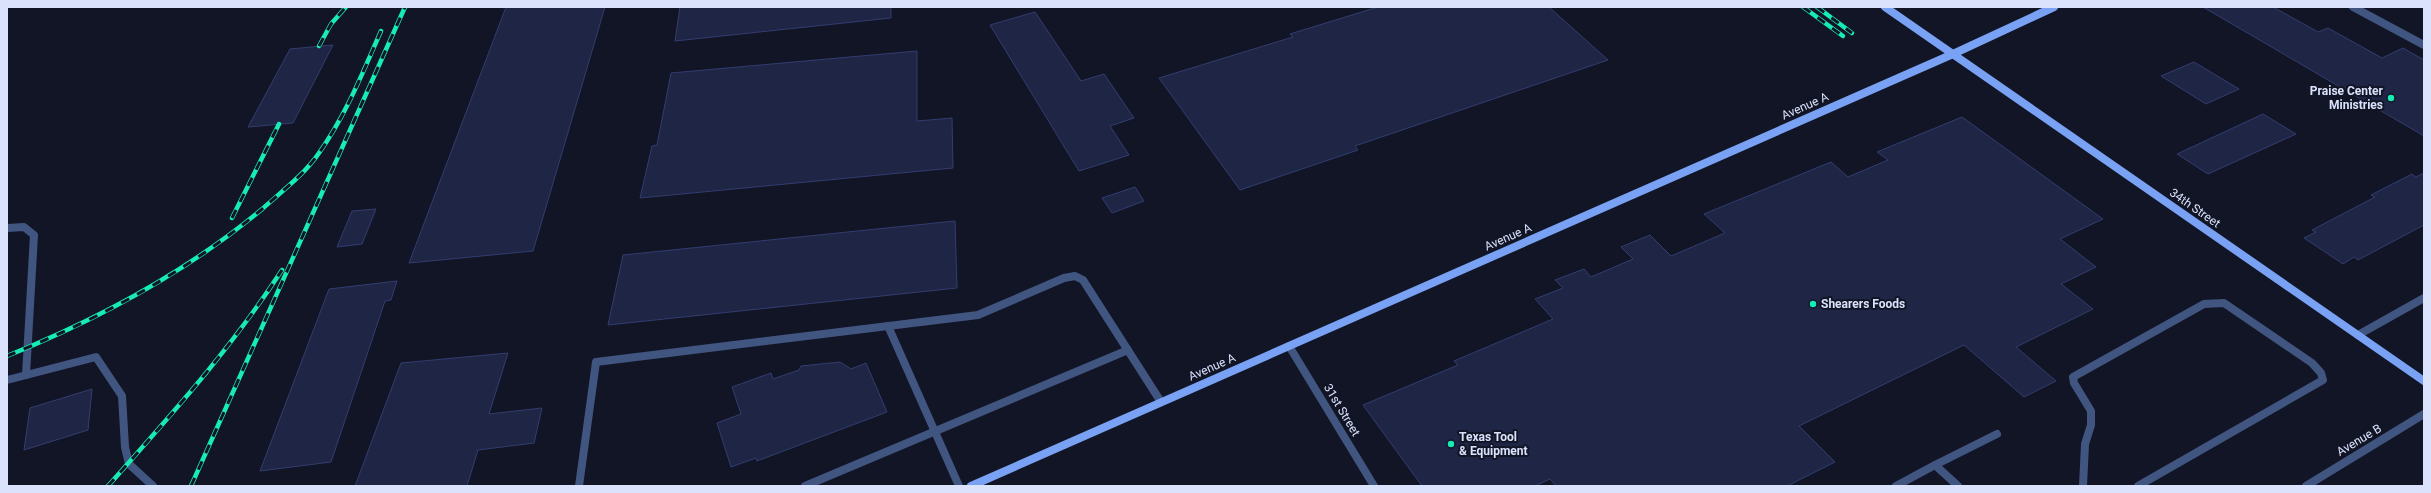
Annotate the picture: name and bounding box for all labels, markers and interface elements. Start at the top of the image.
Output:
place label: Praise Center Ministries [2310,84,2384,112]
street label: Avenue A [1779,89,1831,123]
marker: Praise Center Ministries [2386,93,2396,103]
street label: 34th Street [2167,185,2223,231]
street label: Avenue A [1482,220,1534,254]
place label: Shearers Foods [1821,297,1905,311]
marker: Shearers Foods [1808,299,1818,309]
street label: Avenue A [1186,350,1238,384]
street label: 31st Street [1321,381,1363,439]
street label: Avenue B [2334,421,2384,459]
place label: Texas Tool & Equipment [1459,430,1528,458]
marker: Texas Tool & Equipment [1446,439,1456,449]

